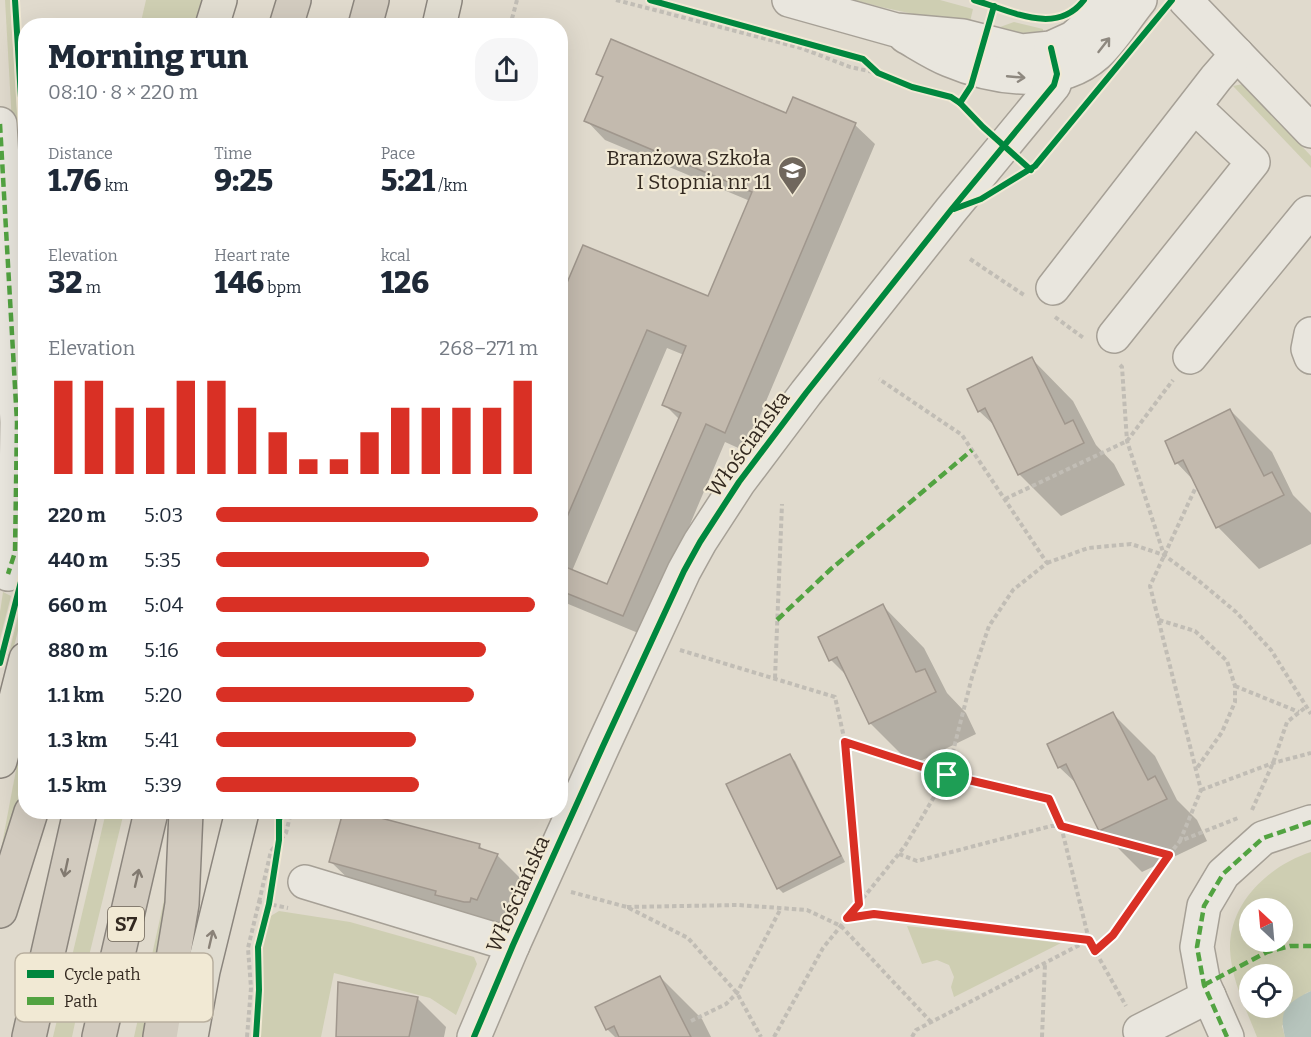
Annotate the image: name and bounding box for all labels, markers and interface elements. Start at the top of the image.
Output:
text: Morning run [48,37,248,77]
one-way arrow [1098,37,1111,53]
button: share [475,38,538,101]
one-way arrow [1006,72,1025,83]
text: 08:10 · 8 × 220 m [48,80,198,104]
text: Distance [48,144,113,163]
text: Time [214,144,252,163]
text: Pace [381,144,415,163]
place label: Branżowa Szkoła I Stopnia nr 11 [606,145,772,195]
school or university icon: Branżowa Szkoła I Stopnia nr 11 [776,154,808,196]
text: 1.76 [48,163,101,199]
text: 9:25 [214,163,273,199]
text: 5:21 [381,163,435,199]
text: km [101,176,129,195]
text: /km [435,176,468,195]
text: Elevation [48,246,118,265]
text: Heart rate [214,246,290,265]
text: kcal [381,246,410,265]
text: 32 [48,265,83,301]
text: 146 [214,265,264,301]
text: 126 [381,265,429,301]
text: m [83,278,101,297]
text: bpm [264,278,301,297]
text: Elevation [48,336,135,360]
text: 268–271 m [439,336,538,360]
street label: Włościańska [701,385,796,502]
text: 220 m [48,503,106,527]
text: 5:03 [144,503,183,527]
text: 440 m [48,548,108,572]
text: 5:35 [144,548,181,572]
text: 660 m [48,593,107,617]
text: 5:04 [144,593,183,617]
text: 880 m [48,638,107,662]
text: 5:16 [144,638,179,662]
text: 1.1 km [48,683,104,707]
text: 5:20 [144,683,183,707]
text: 1.3 km [48,728,107,752]
text: 5:41 [144,728,179,752]
pin [921,749,972,800]
icon: arrive [930,758,963,791]
text: 1.5 km [48,773,107,797]
text: 5:39 [144,773,182,797]
street label: Włościańska [481,831,556,956]
one-way arrow [60,858,71,878]
one-way arrow [131,869,143,888]
north arrow [1239,898,1293,952]
map controls [1239,898,1293,1018]
road number: S7 [108,907,144,941]
one-way arrow [206,929,218,948]
legend [15,953,213,1022]
button: locate [1239,964,1293,1018]
text: Cycle path [64,965,140,984]
text: Path [64,992,98,1011]

